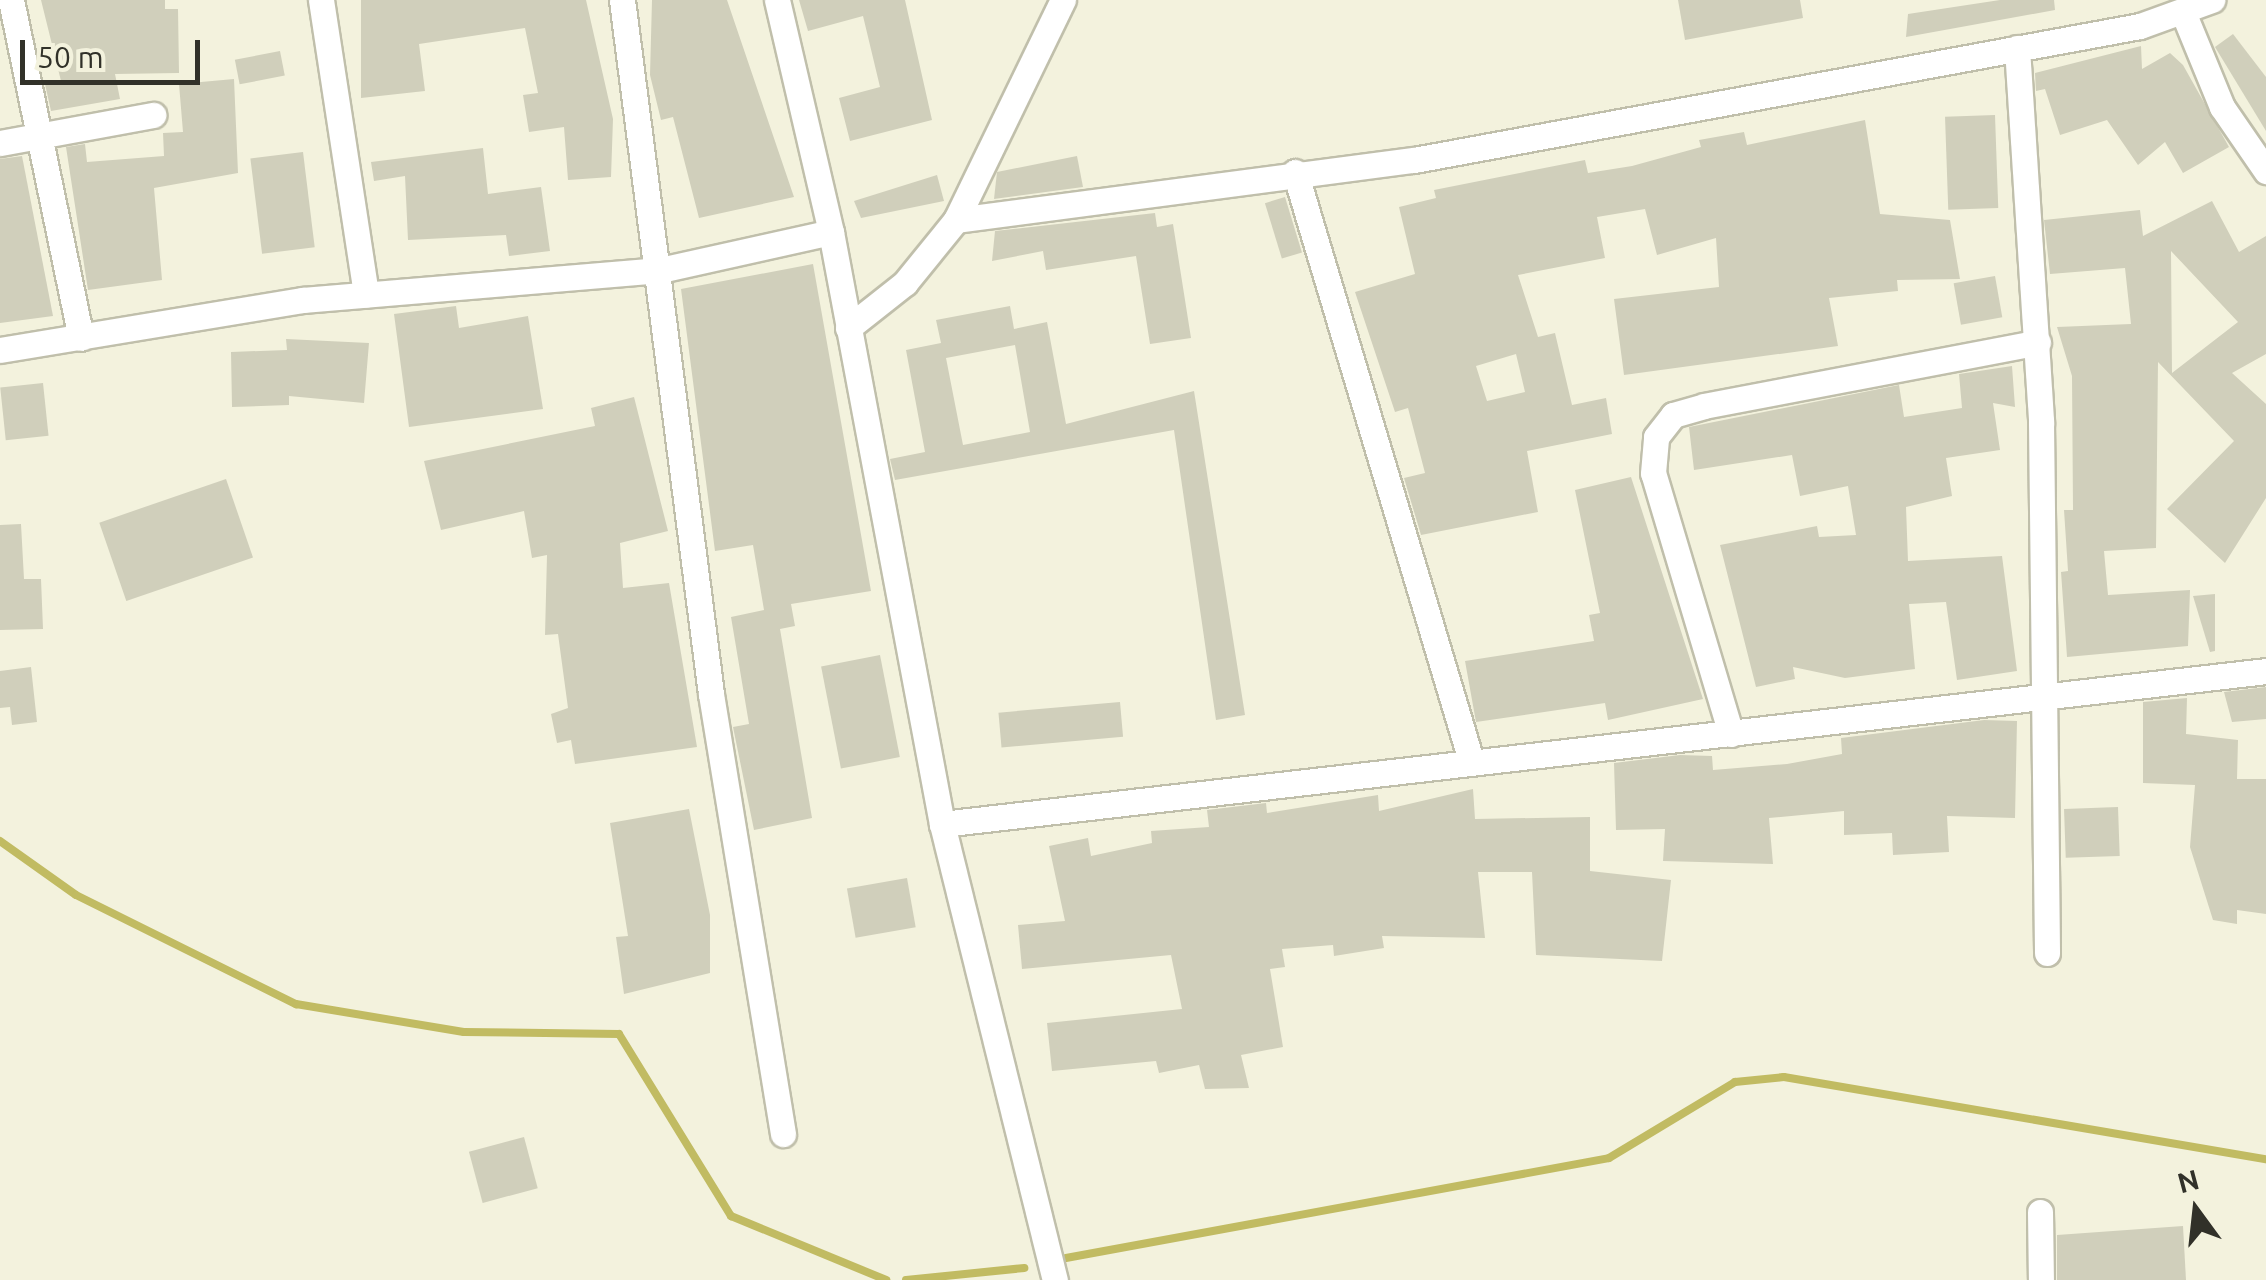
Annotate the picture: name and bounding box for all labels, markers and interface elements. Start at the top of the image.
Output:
scale bar [25,20,205,82]
text: 50 m [37,40,104,74]
north arrow [2146,1160,2246,1260]
text: N [2174,1163,2202,1198]

